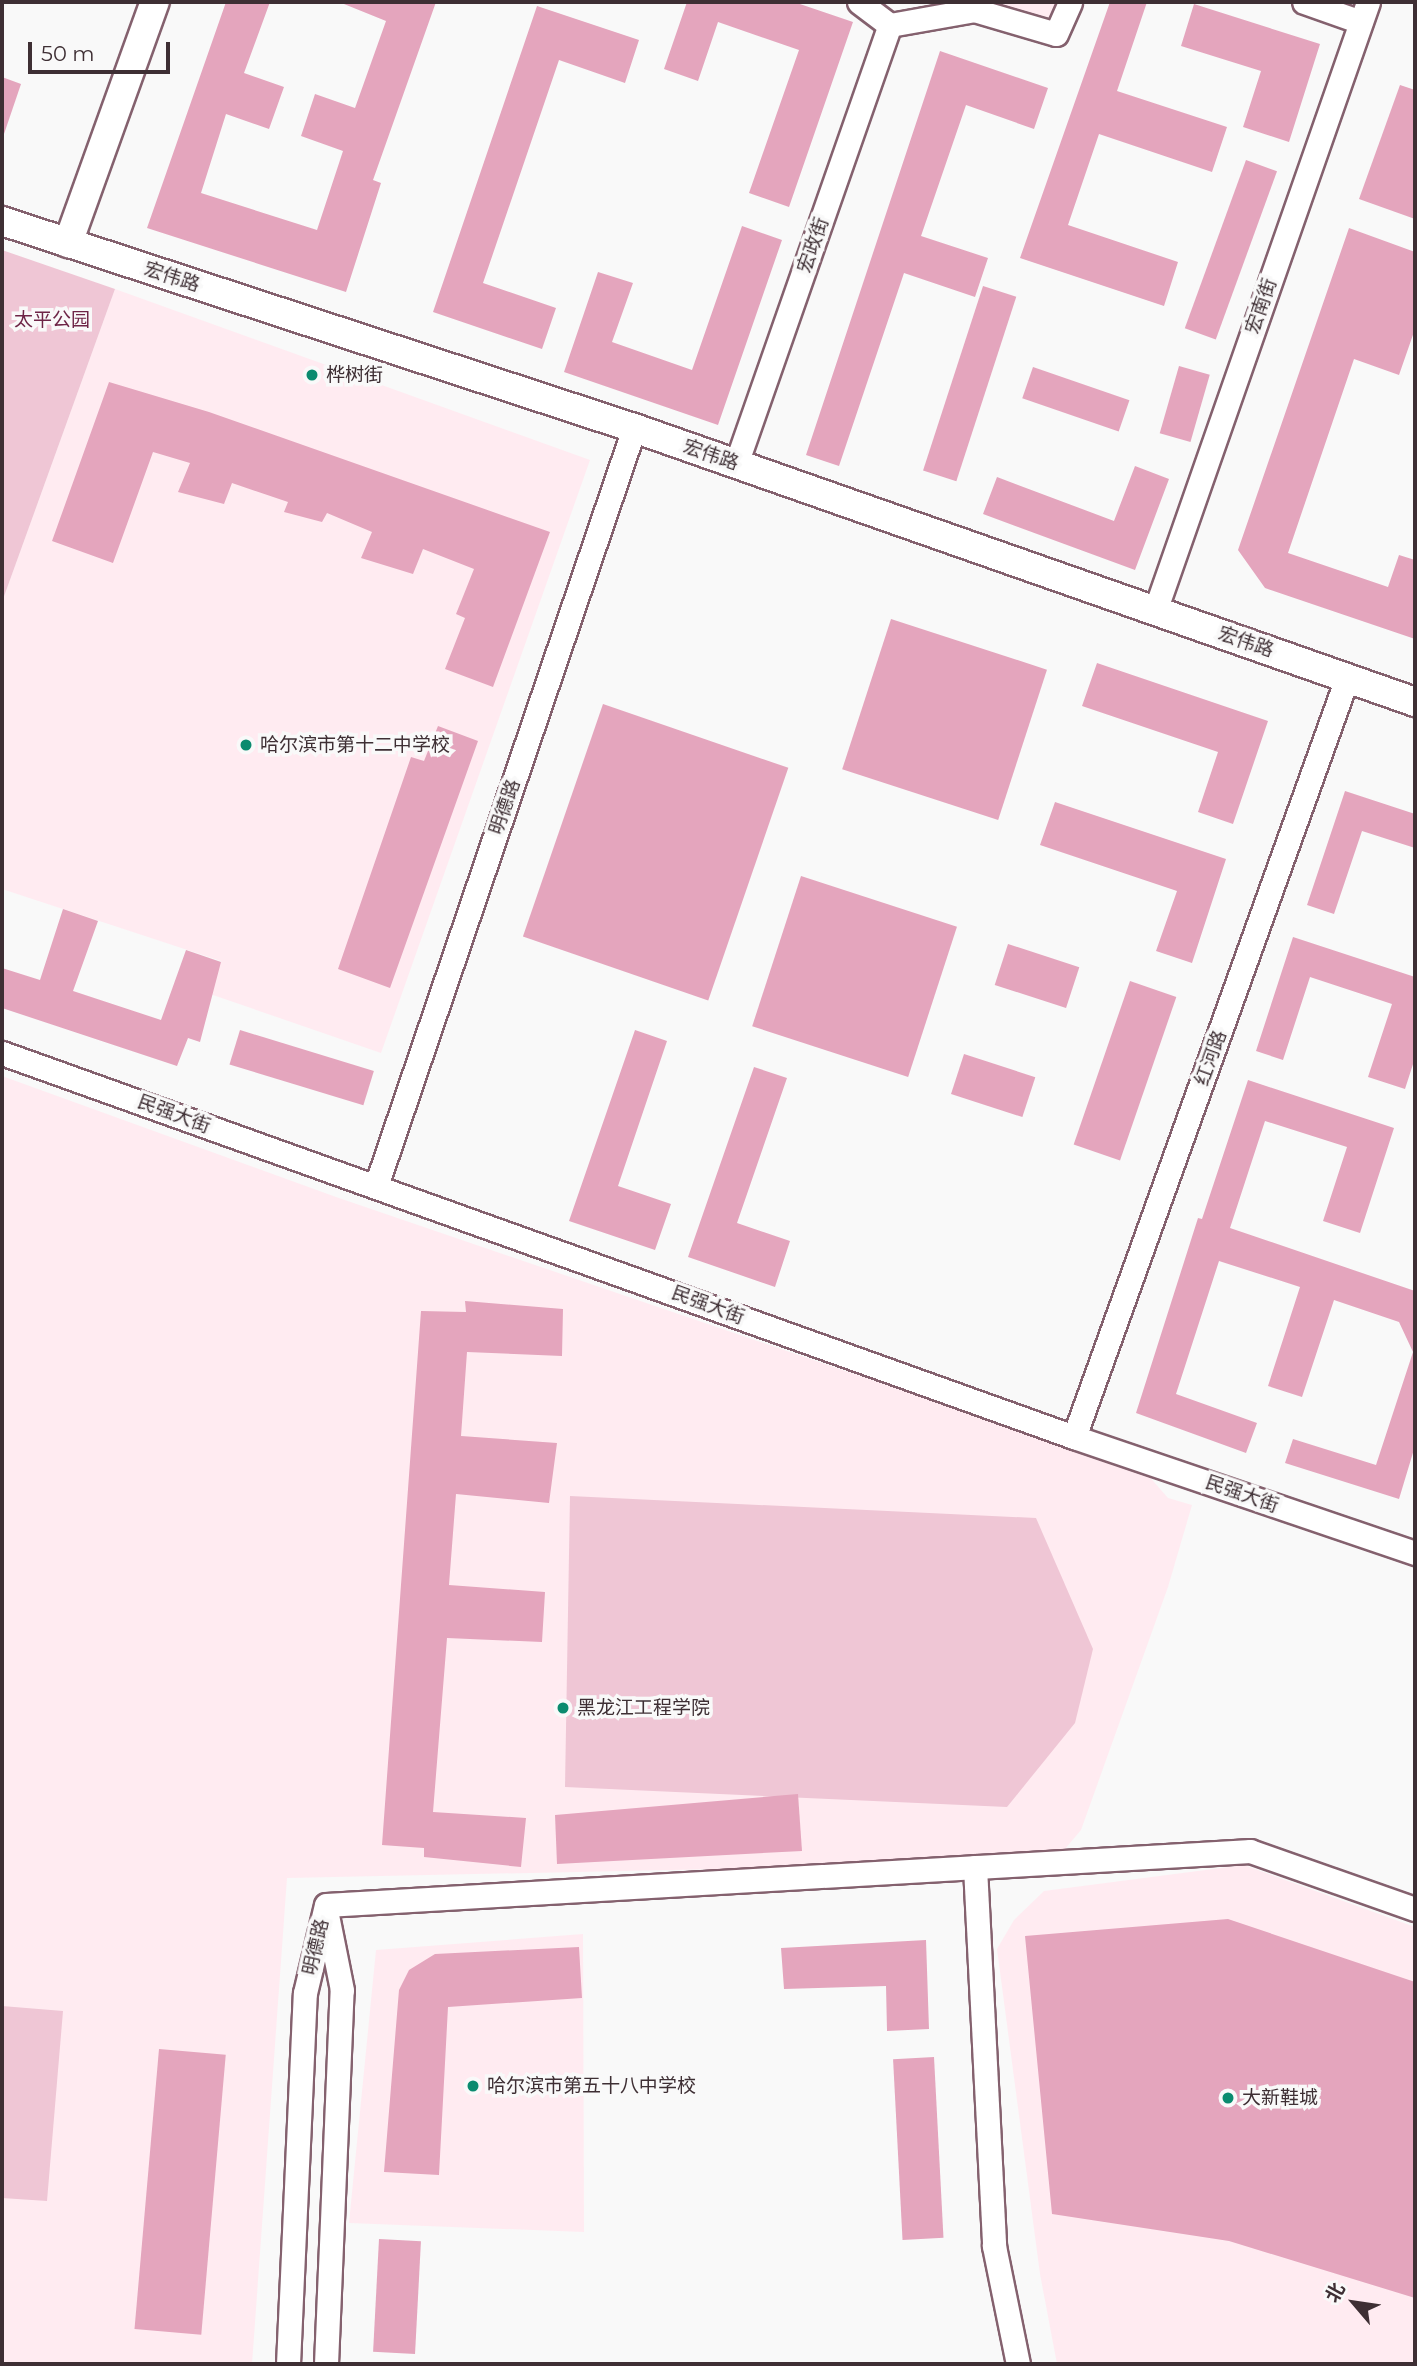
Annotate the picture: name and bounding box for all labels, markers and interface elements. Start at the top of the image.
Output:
scale bar [32,28,173,72]
text: 50 m [41,41,95,66]
street label: 宏政街 [793,214,833,276]
street label: 宏伟路 [141,257,203,297]
street label: 宏南街 [1241,275,1281,337]
park label: 太平公园 [14,309,90,331]
place label: 桦树街 [326,364,383,386]
marker: 桦树街 [304,367,320,383]
street label: 宏伟路 [680,435,742,475]
street label: 宏伟路 [1215,622,1277,662]
place label: 哈尔滨市第十二中学校 [260,734,450,756]
marker: 哈尔滨市第十二中学校 [238,737,254,753]
street label: 明德路 [485,776,525,838]
street label: 红河路 [1191,1027,1231,1089]
street label: 民强大街 [134,1090,214,1138]
street label: 民强大街 [668,1281,748,1329]
street label: 民强大街 [1202,1471,1282,1517]
place label: 黑龙江工程学院 [577,1697,710,1719]
marker: 黑龙江工程学院 [555,1700,571,1716]
street label: 明德路 [298,1917,334,1977]
place label: 哈尔滨市第五十八中学校 [487,2075,696,2097]
marker: 哈尔滨市第五十八中学校 [465,2078,481,2094]
place label: 大新鞋城 [1242,2087,1318,2109]
marker: 大新鞋城 [1220,2090,1236,2106]
north arrow [1319,2268,1389,2338]
text: 北 [1321,2279,1350,2306]

